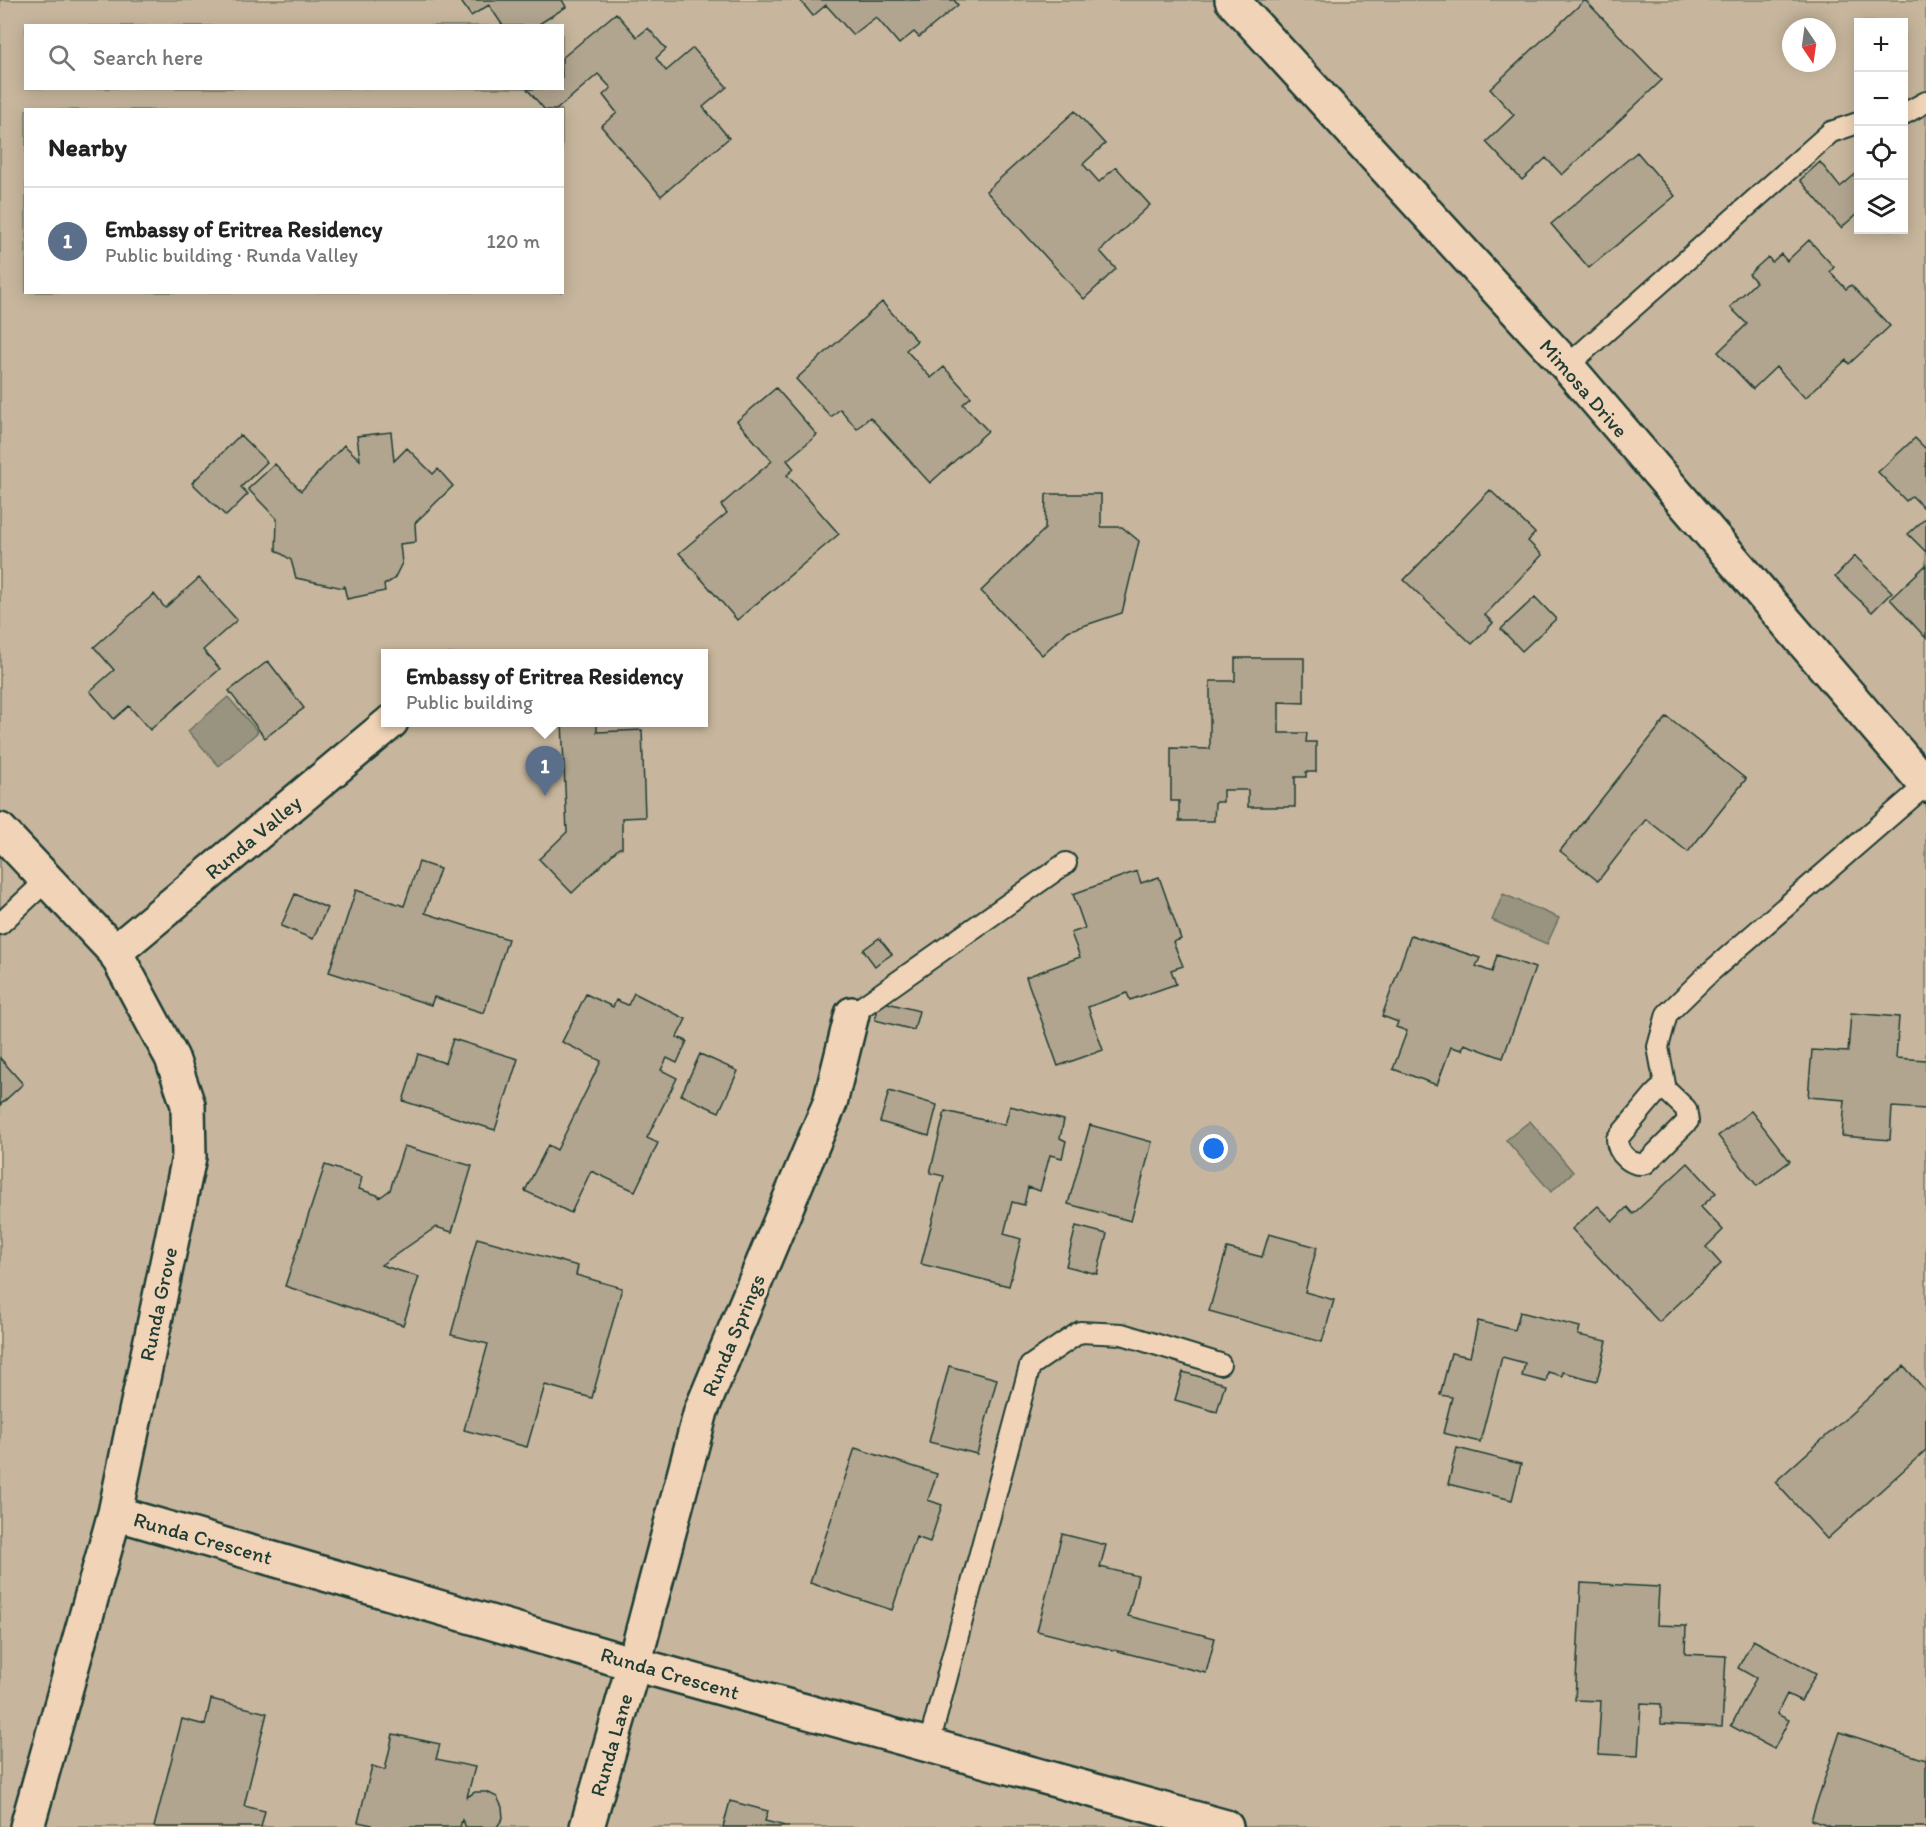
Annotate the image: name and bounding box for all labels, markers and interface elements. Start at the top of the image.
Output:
north arrow [1782,18,1836,72]
map controls [1854,18,1908,234]
button: + [1854,18,1908,72]
search box [24,24,564,90]
icon: search [45,41,78,74]
text: Search here [93,44,203,71]
button: − [1854,72,1908,126]
button: locate [1854,126,1908,180]
text: Nearby [48,131,127,163]
button: layers [1854,180,1908,234]
text: Embassy of Eritrea Residency [105,216,382,243]
text: 1 [63,229,72,253]
text: 120 m [487,229,540,253]
text: Public building · Runda Valley [105,243,358,267]
street label: Mimosa Drive [1534,334,1634,442]
popup [381,649,708,727]
text: Embassy of Eritrea Residency [406,663,683,690]
text: Public building [406,690,533,714]
pin: 1 [526,746,564,796]
street label: Runda Valley [200,790,306,884]
your location [1199,1134,1228,1163]
street label: Runda Grove [134,1245,182,1363]
street label: Runda Springs [696,1270,770,1400]
street label: Runda Crescent [131,1506,275,1570]
street label: Runda Crescent [598,1641,742,1705]
street label: Runda Lane [584,1691,638,1799]

